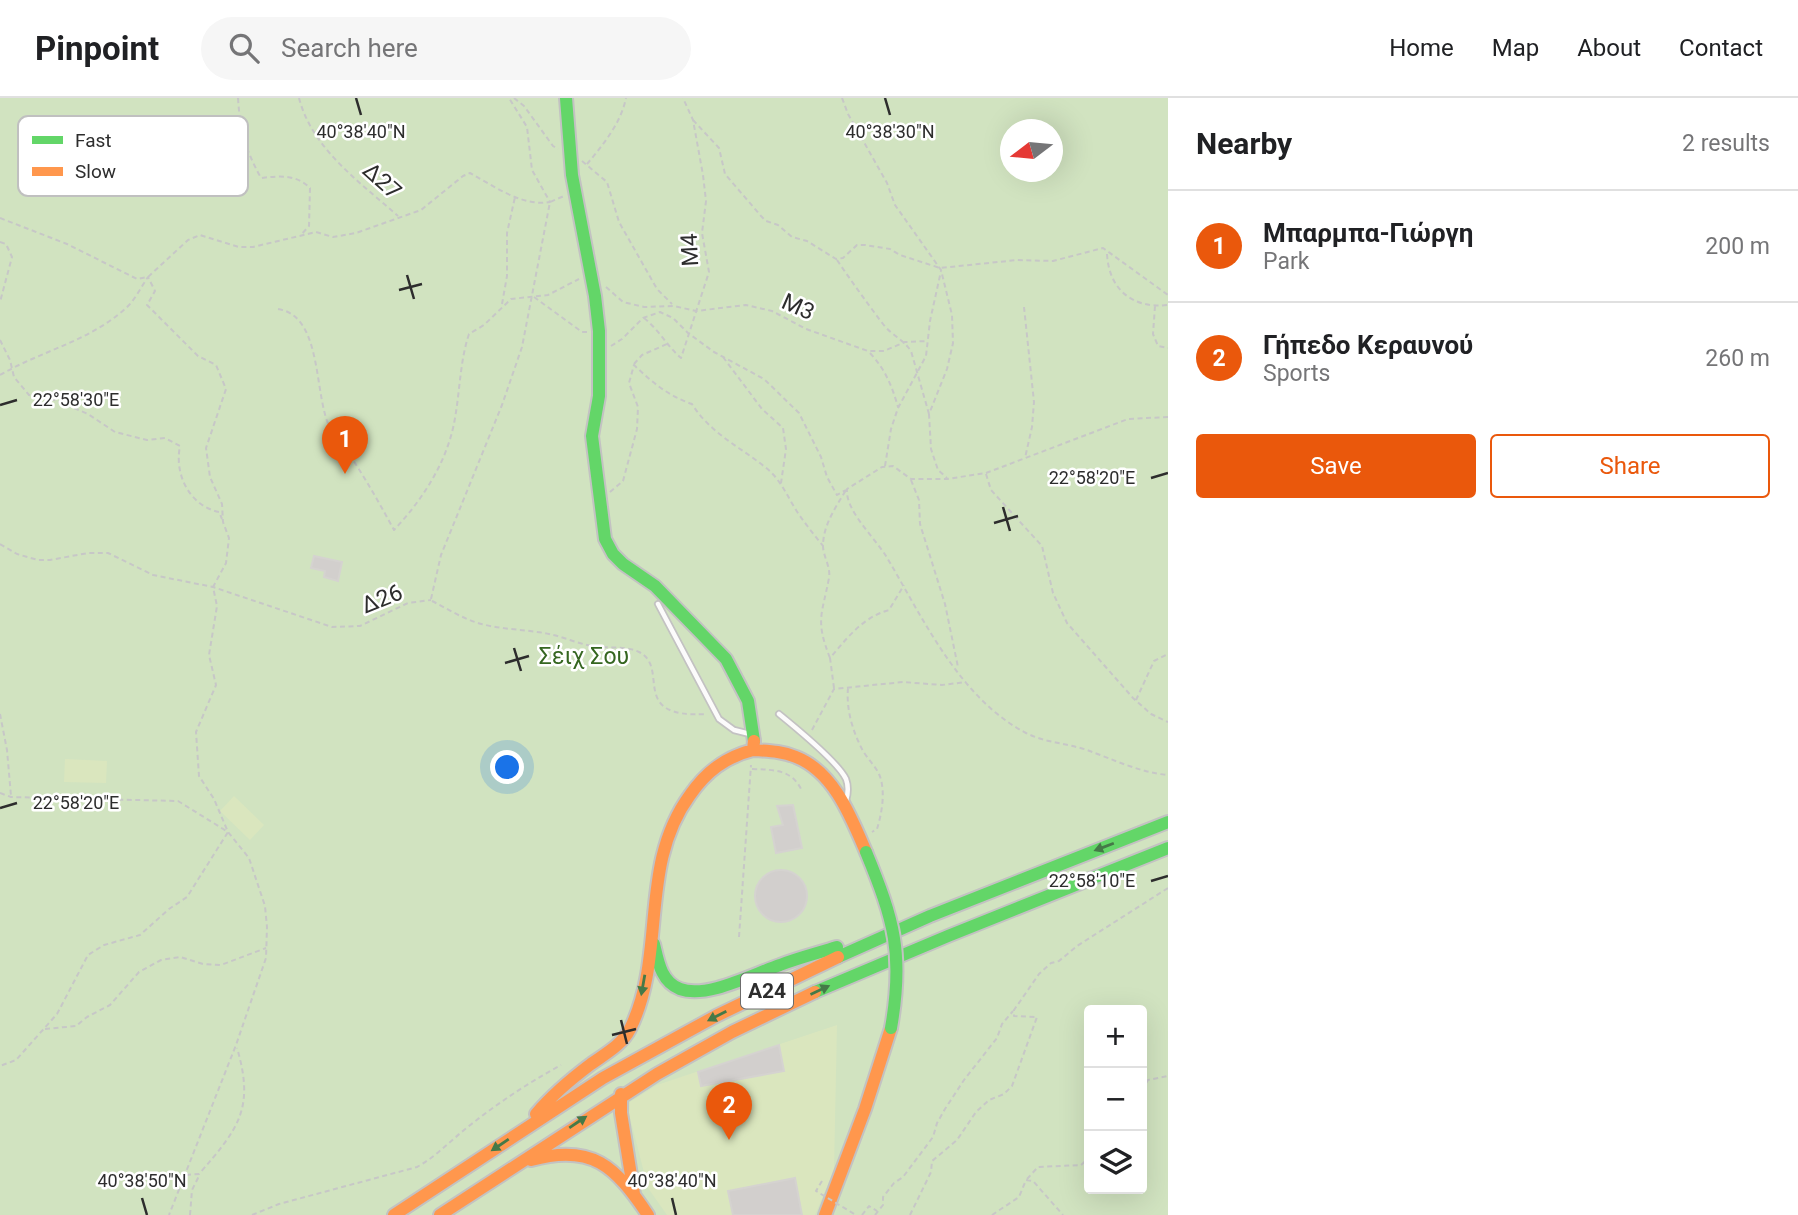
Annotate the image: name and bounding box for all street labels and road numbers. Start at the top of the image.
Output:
street label: Δ27 [357,157,407,205]
street label: M4 [676,233,704,267]
street label: M3 [777,288,819,326]
street label: Δ26 [357,579,407,619]
road number: Α24 [741,974,793,1008]

